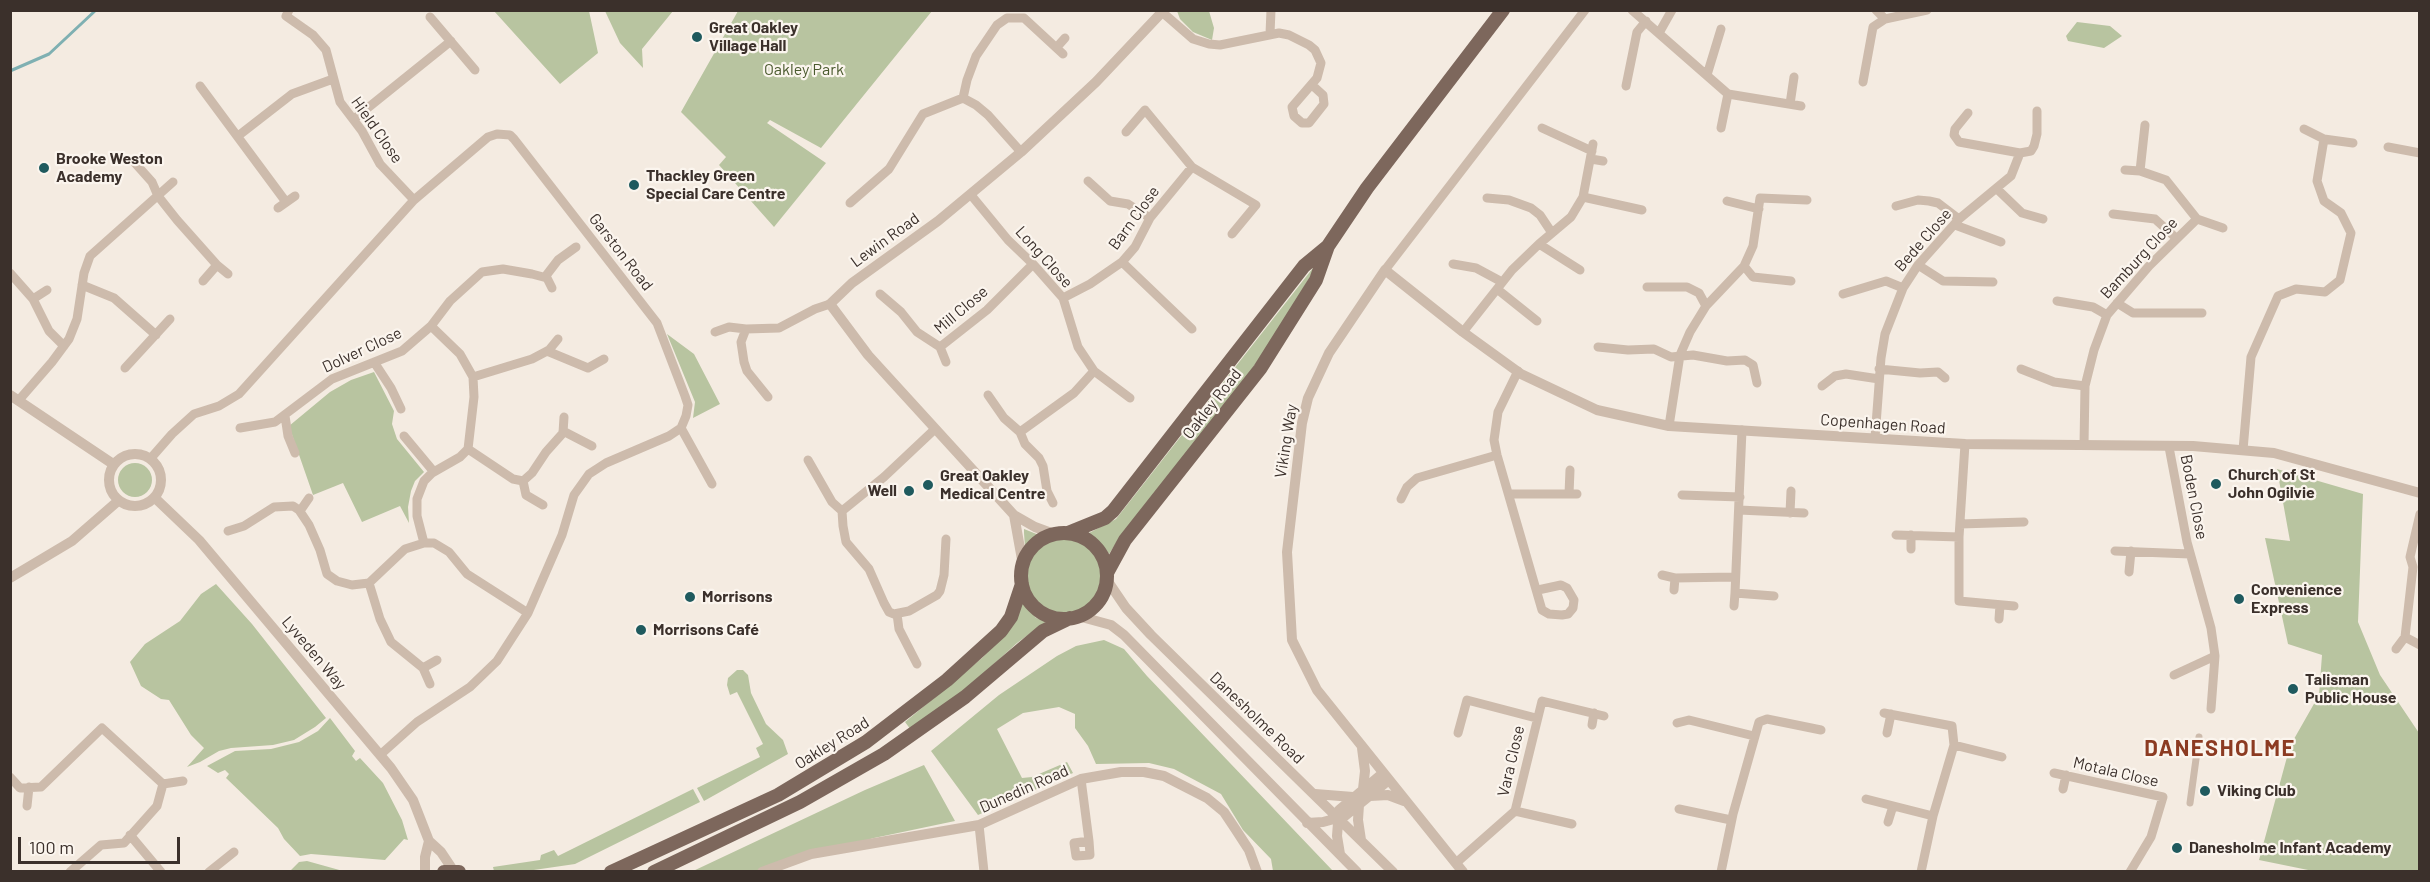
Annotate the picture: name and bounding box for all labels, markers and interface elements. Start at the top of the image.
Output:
place label: Great Oakley Village Hall [709,18,798,56]
marker: Great Oakley Village Hall [690,30,704,44]
park label: Oakley Park [764,60,844,80]
street label: Hield Close [347,93,407,167]
place label: Brooke Weston Academy [56,149,163,187]
marker: Brooke Weston Academy [37,161,51,175]
place label: Thackley Green Special Care Centre [646,166,785,204]
marker: Thackley Green Special Care Centre [627,178,641,192]
street label: Barn Close [1104,182,1164,254]
street label: Bede Close [1890,205,1956,275]
street label: Lewin Road [847,209,923,271]
street label: Garston Road [585,210,657,294]
street label: Bamburg Close [2096,213,2182,303]
street label: Long Close [1011,222,1077,292]
street label: Mill Close [930,282,992,338]
street label: Dolver Close [319,323,405,377]
street label: Oakley Road [1179,365,1245,443]
street label: Viking Way [1271,403,1301,479]
street label: Copenhagen Road [1820,410,1946,438]
street label: Boden Close [2176,453,2212,541]
place label: Church of St John Ogilvie [2228,465,2315,503]
place label: Great Oakley Medical Centre [940,466,1045,504]
marker: Church of St John Ogilvie [2209,477,2223,491]
marker: Great Oakley Medical Centre [921,478,935,492]
place label: Well [867,481,897,501]
marker: Well [902,484,916,498]
place label: Convenience Express [2251,580,2342,618]
place label: Morrisons [702,587,772,607]
marker: Morrisons [683,590,697,604]
marker: Convenience Express [2232,592,2246,606]
street label: Lyveden Way [278,612,350,694]
place label: Morrisons Café [653,620,759,640]
marker: Morrisons Café [634,623,648,637]
street label: Danesholme Road [1206,668,1308,768]
place label: Talisman Public House [2305,670,2397,708]
marker: Talisman Public House [2286,682,2300,696]
street label: Oakley Road [791,713,873,773]
street label: Vara Close [1494,724,1528,798]
district label: DANESHOLME [2144,736,2296,762]
street label: Motala Close [2071,753,2161,791]
street label: Dunedin Road [977,761,1071,817]
place label: Viking Club [2217,781,2296,801]
marker: Viking Club [2198,784,2212,798]
scale bar [21,825,183,863]
text: 100 m [29,836,74,858]
place label: Danesholme Infant Academy [2189,838,2391,858]
marker: Danesholme Infant Academy [2170,841,2184,855]

